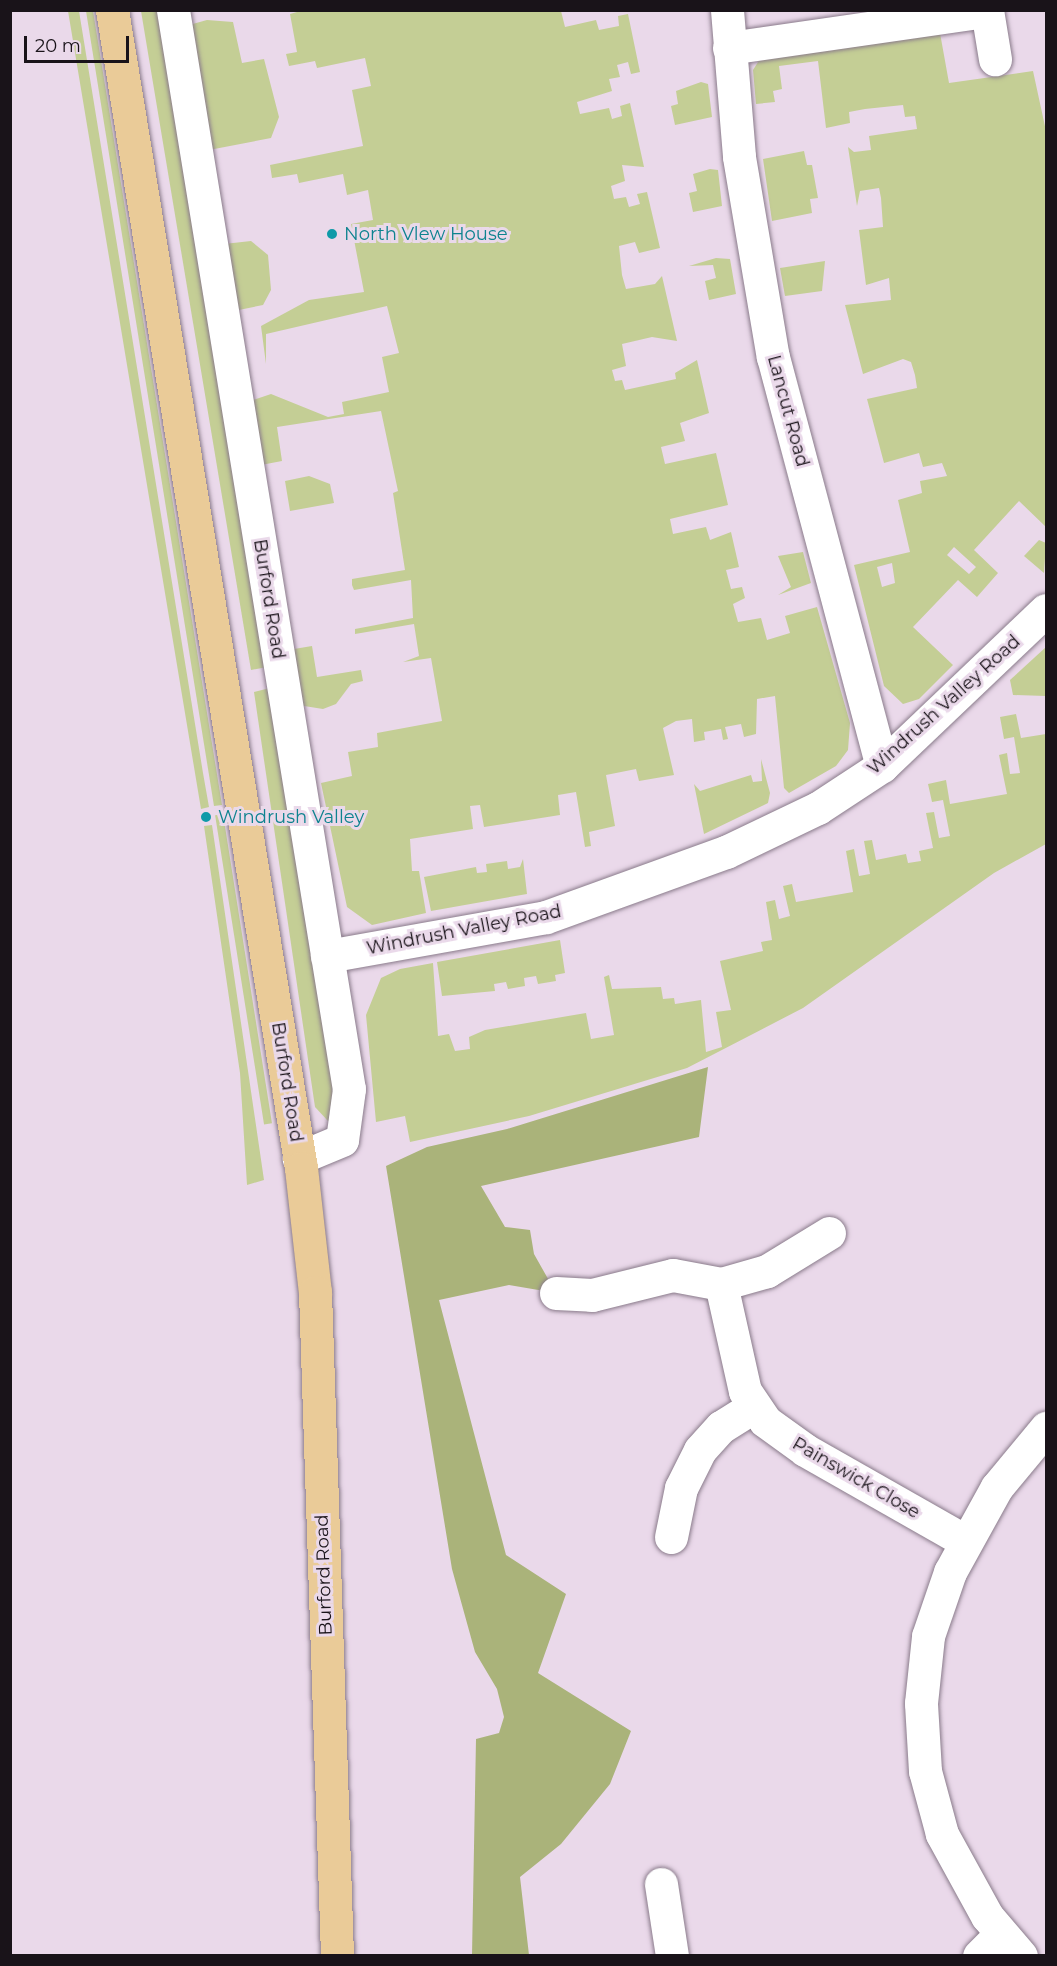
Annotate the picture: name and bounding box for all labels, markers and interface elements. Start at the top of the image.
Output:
scale bar [27,24,132,62]
text: 20 m [35,35,81,57]
place label: North Vlew House [344,223,508,245]
marker: North Vlew House [325,227,339,241]
street label: Lancut Road [763,353,813,469]
street label: Burford Road [249,538,289,660]
street label: Windrush Valley Road [863,631,1025,779]
place label: Windrush Valley [218,806,364,828]
marker: Windrush Valley [199,810,213,824]
street label: Windrush Valley Road [365,901,563,959]
street label: Burford Road [267,1021,307,1143]
street label: Painswick Close [788,1433,924,1523]
street label: Burford Road [311,1514,337,1636]

